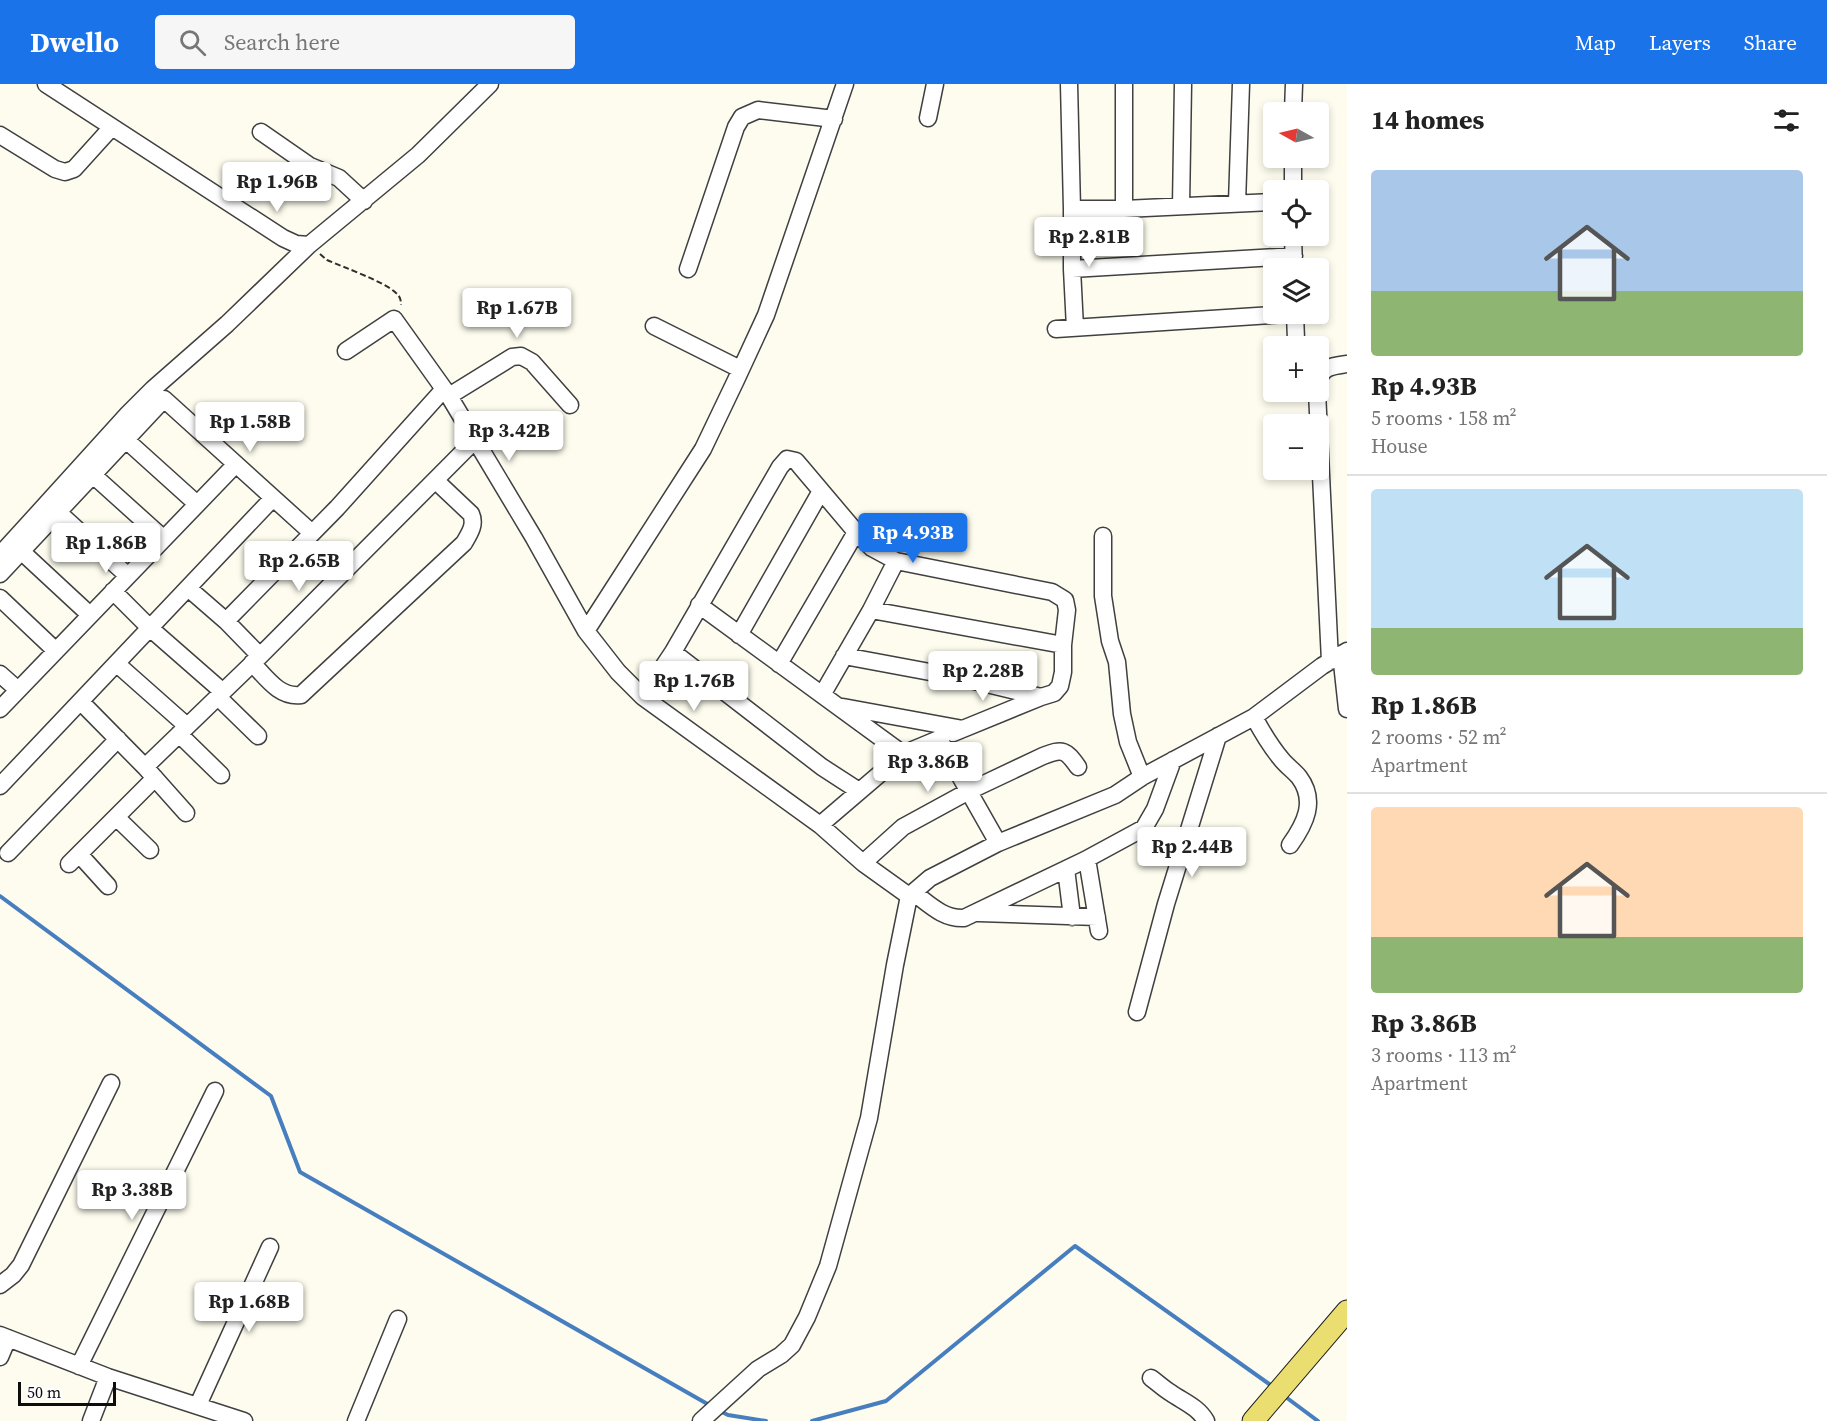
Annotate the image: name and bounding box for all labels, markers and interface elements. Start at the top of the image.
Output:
search box [155,15,575,69]
text: Dwello [30,23,119,61]
icon: search [176,26,209,59]
text: Search here [224,27,340,57]
text: Map [1575,28,1616,57]
text: Layers [1649,28,1711,57]
text: Share [1744,28,1797,57]
north arrow [1263,102,1329,168]
map controls [1263,102,1329,480]
text: 14 homes [1371,102,1484,138]
icon: filters [1770,104,1803,137]
pin: Rp 1.96B [215,162,339,213]
text: Rp 1.96B [236,167,318,195]
button: locate [1263,180,1329,246]
icon: home [1533,209,1641,317]
pin: Rp 2.81B [1027,217,1151,268]
text: Rp 2.81B [1048,222,1130,250]
button: layers [1263,258,1329,324]
pin: Rp 1.67B [455,288,579,339]
text: Rp 1.67B [476,293,558,321]
button: + [1263,336,1329,402]
text: Rp 4.93B [1371,368,1477,404]
pin: Rp 1.58B [188,402,312,453]
text: 5 rooms · 158 m² [1371,404,1517,432]
text: Rp 1.58B [209,407,291,435]
pin: Rp 3.42B [447,411,571,462]
button: − [1263,414,1329,480]
text: Rp 3.42B [468,416,550,444]
text: House [1371,432,1428,460]
pin: Rp 4.93B [851,513,975,564]
text: Rp 4.93B [872,518,954,546]
pin: Rp 1.86B [44,523,168,574]
text: Rp 1.86B [65,528,147,556]
icon: home [1533,528,1641,636]
pin: Rp 2.65B [237,541,361,592]
text: Rp 2.65B [258,546,340,574]
pin: Rp 2.28B [921,651,1045,702]
text: Rp 2.28B [942,656,1024,684]
pin: Rp 1.76B [632,661,756,712]
text: Rp 1.76B [653,666,735,694]
text: Rp 1.86B [1371,687,1477,723]
text: 2 rooms · 52 m² [1371,723,1507,751]
pin: Rp 3.86B [866,742,990,793]
text: Rp 3.86B [887,747,969,775]
text: Apartment [1371,751,1468,779]
pin: Rp 2.44B [1130,827,1254,878]
text: Rp 2.44B [1151,832,1233,860]
icon: home [1533,846,1641,954]
text: Rp 3.86B [1371,1005,1477,1041]
text: 3 rooms · 113 m² [1371,1041,1517,1069]
text: Apartment [1371,1069,1468,1097]
pin: Rp 3.38B [70,1170,194,1221]
text: Rp 3.38B [91,1175,173,1203]
pin: Rp 1.68B [187,1282,311,1333]
text: Rp 1.68B [208,1287,290,1315]
scale bar [18,1379,116,1406]
text: 50 m [27,1381,61,1403]

